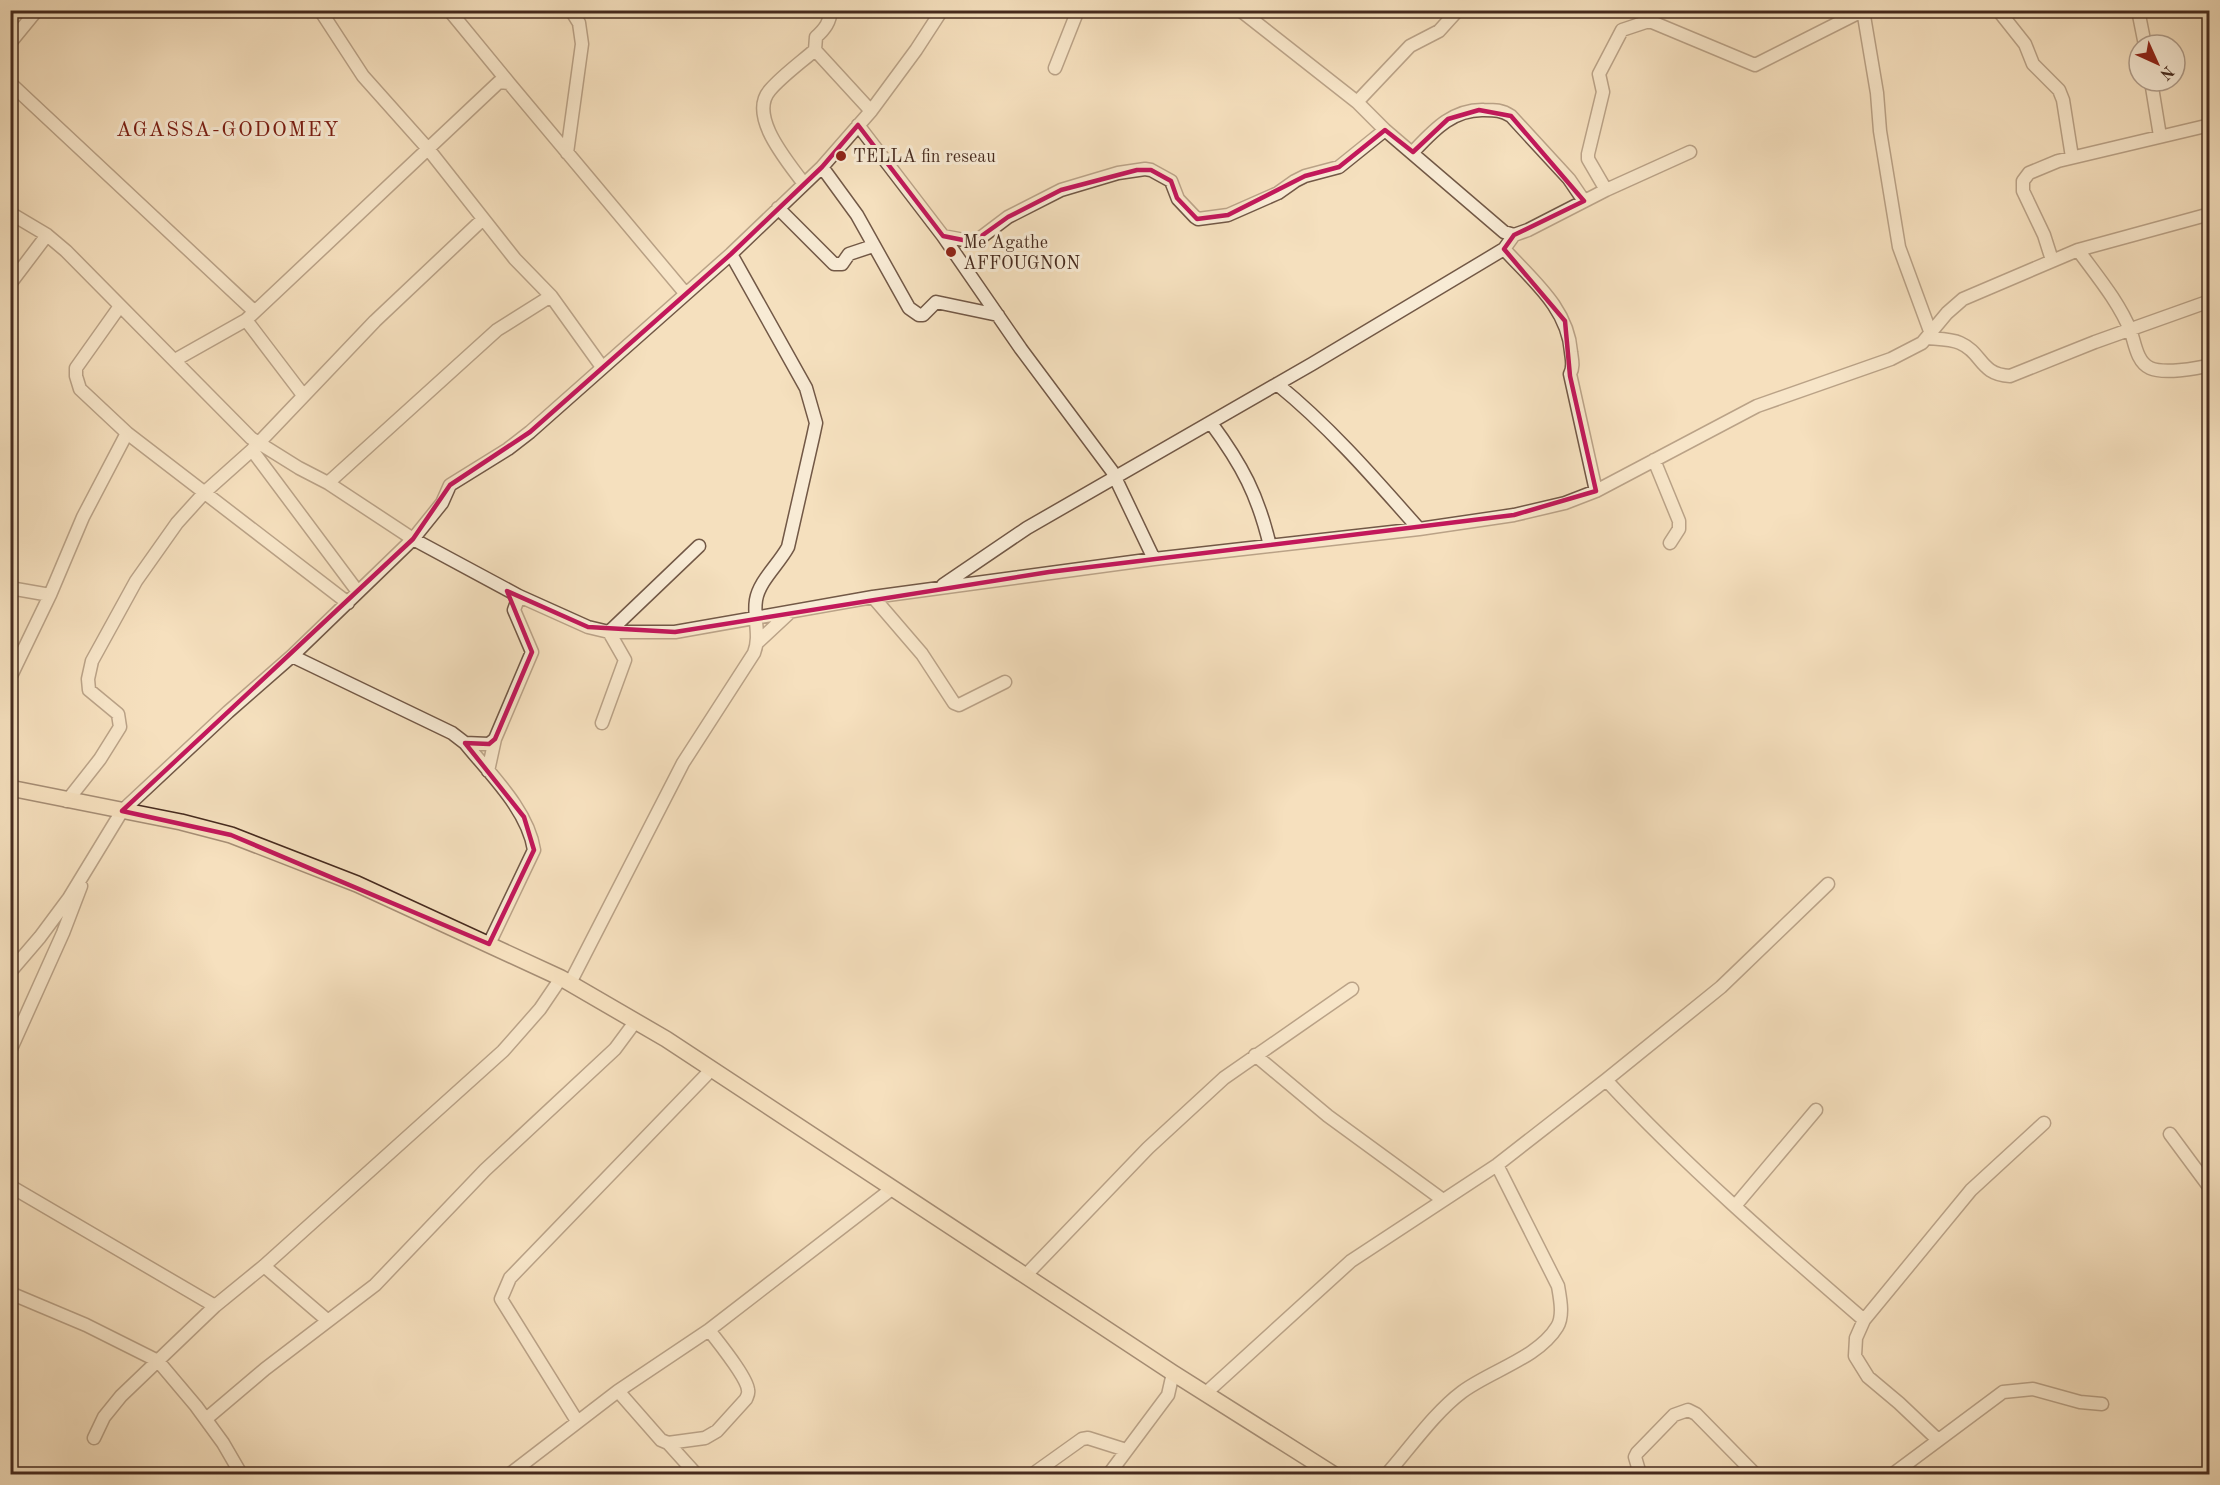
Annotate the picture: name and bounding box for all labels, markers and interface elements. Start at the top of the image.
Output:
north arrow [2127,33,2187,93]
text: N [2156,62,2176,83]
district label: AGASSA-GODOMEY [116,120,340,141]
place label: TELLA fin reseau [853,148,996,166]
marker: TELLA fin reseau [834,149,848,163]
place label: Me Agathe AFFOUGNON [963,234,1080,273]
marker: Me Agathe AFFOUGNON [944,245,958,259]

